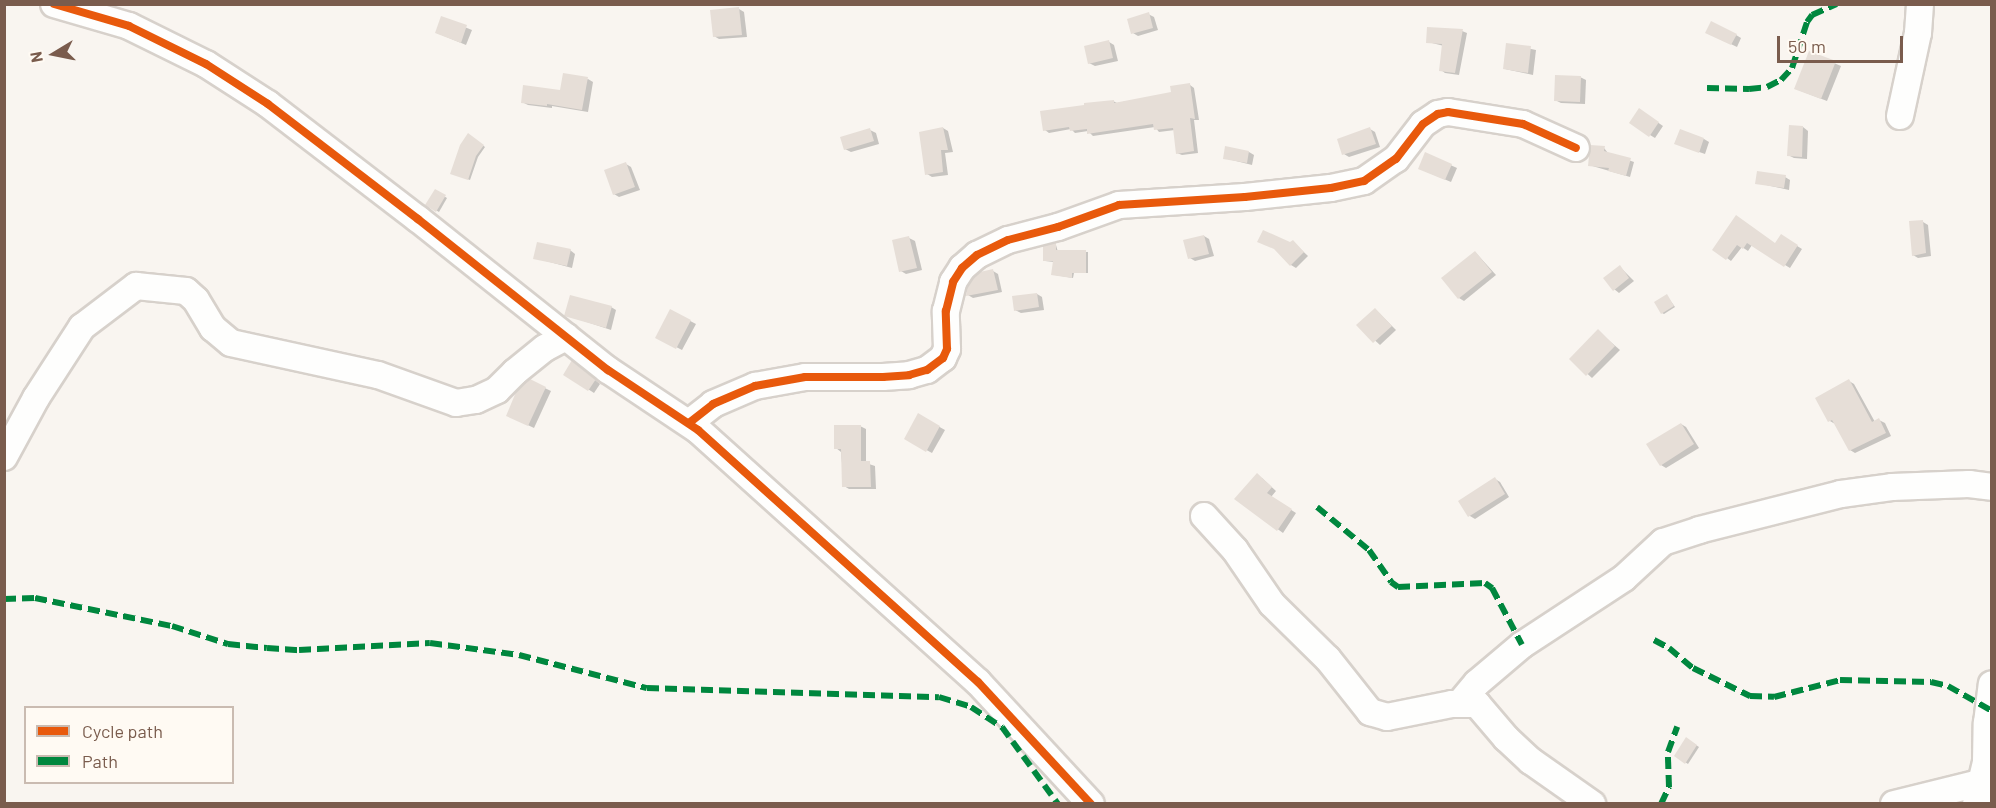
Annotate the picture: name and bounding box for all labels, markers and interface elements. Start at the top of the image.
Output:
north arrow [24,24,84,84]
scale bar [1780,24,1906,62]
text: 50 m [1788,35,1826,57]
text: N [26,50,46,64]
legend [24,706,234,784]
text: Cycle path [82,720,163,742]
text: Path [82,750,118,772]

